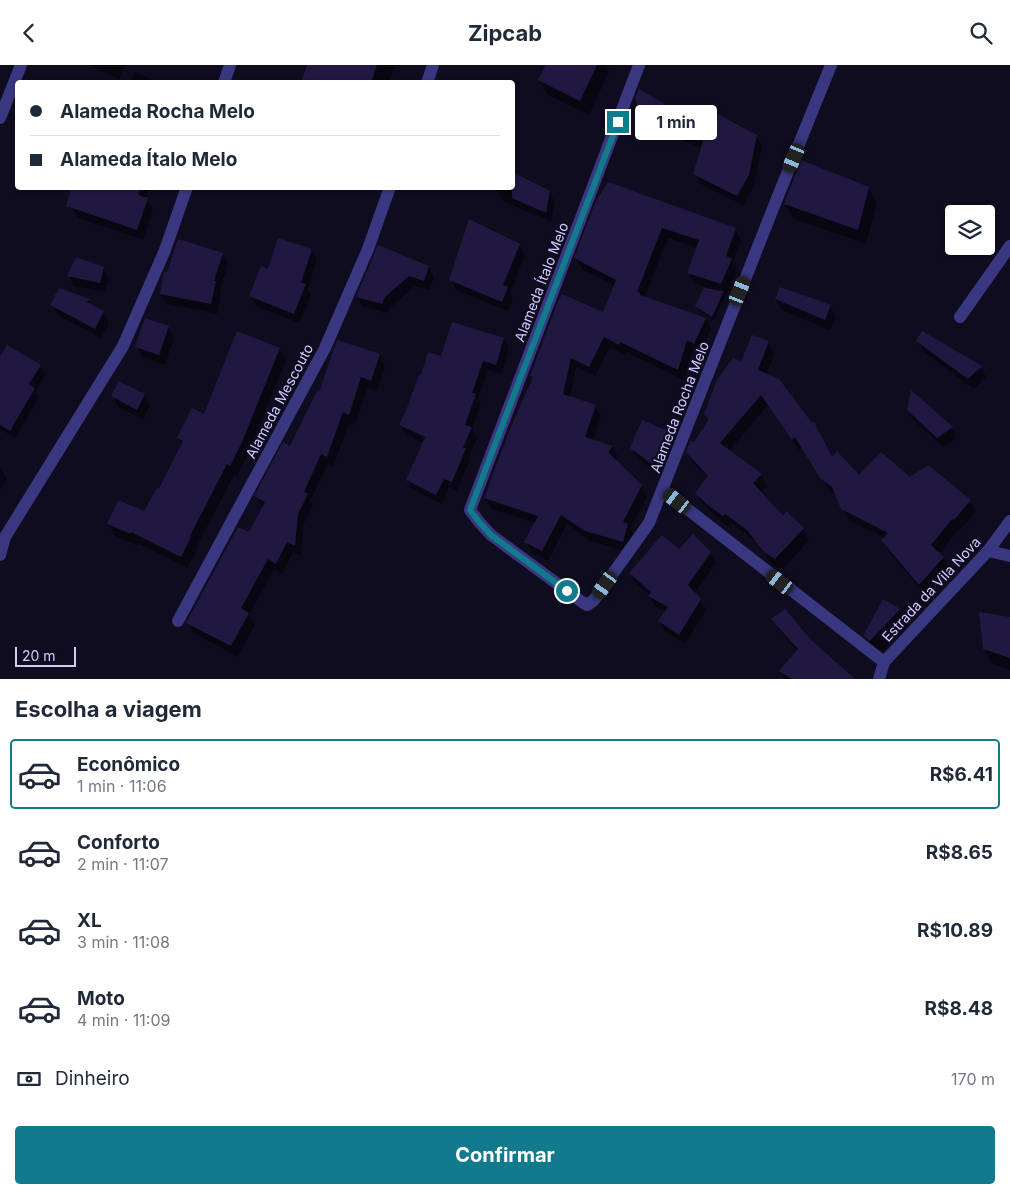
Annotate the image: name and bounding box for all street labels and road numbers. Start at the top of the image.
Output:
street label: Alameda Ítalo Melo [510,220,572,344]
street label: Alameda Rocha Melo [646,339,712,475]
street label: Alameda Mescouto [242,341,316,461]
street label: Estrada da Vila Nova [878,533,984,645]

